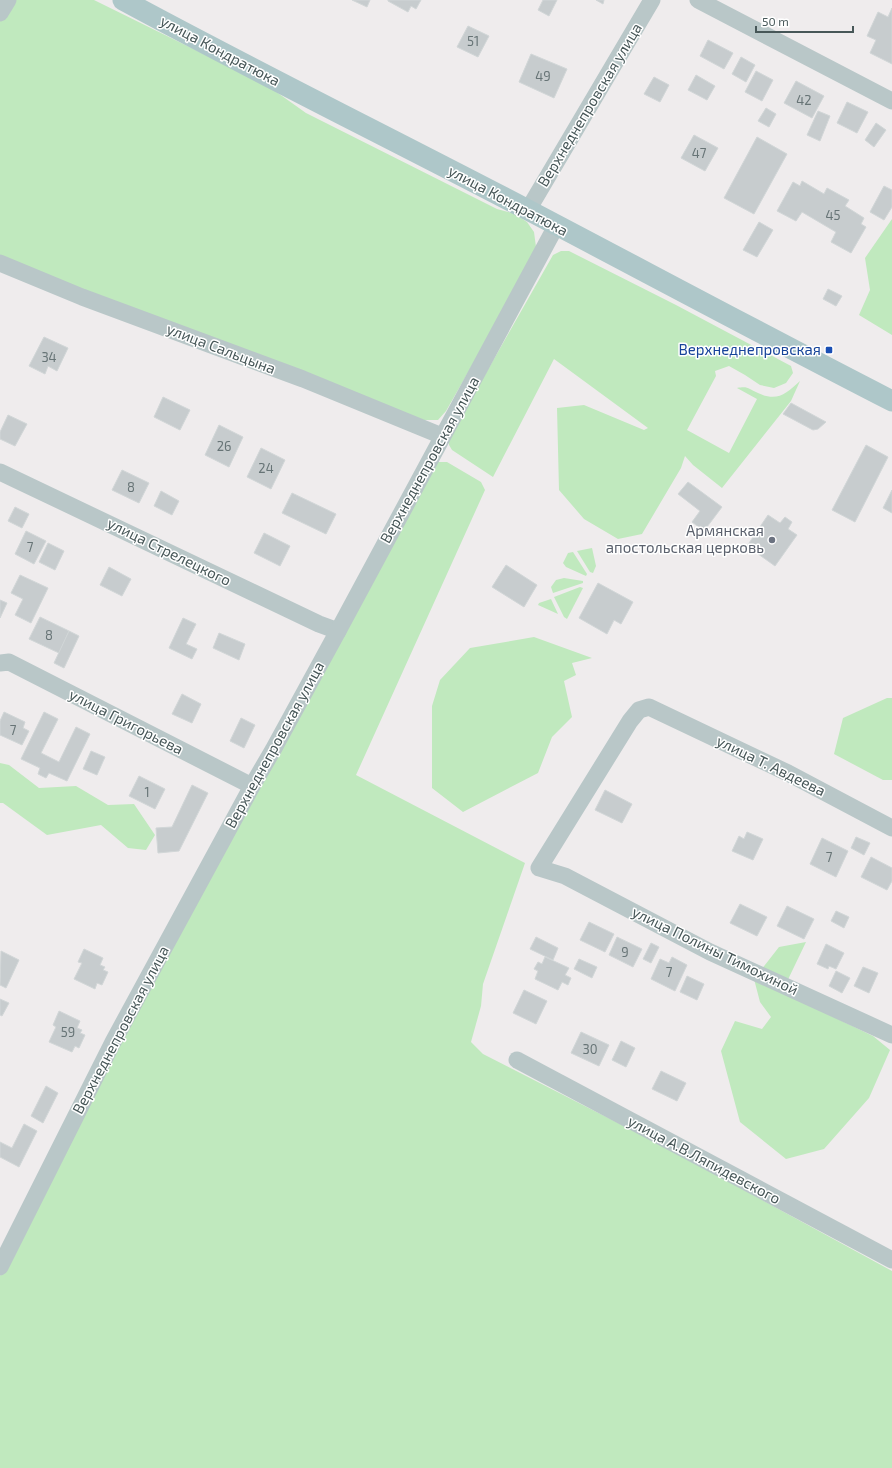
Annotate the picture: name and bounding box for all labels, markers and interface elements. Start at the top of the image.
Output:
scale bar [756,8,853,34]
street label: улица Кондратюка [157,11,283,90]
text: 50 m [762,14,789,28]
street label: Верхнеднепровская улица [533,19,646,190]
house number: 51 [467,33,479,49]
house number: 49 [535,68,551,84]
house number: 42 [796,92,812,108]
house number: 47 [692,145,707,161]
street label: улица Кондратюка [445,161,571,240]
house number: 45 [826,207,841,223]
street label: улица Сальцына [164,319,278,378]
place label: Верхнеднепровская [678,340,821,358]
marker: Верхнеднепровская [824,345,834,355]
house number: 34 [41,349,57,365]
street label: Верхнеднепровская улица [376,373,483,546]
house number: 26 [217,438,231,454]
house number: 24 [258,460,274,476]
house number: 8 [127,479,135,495]
street label: улица Стрелецкого [104,513,234,590]
place label: Армянская апостольская церковь [606,521,764,556]
marker: Армянская апостольская церковь [767,535,777,545]
house number: 7 [27,539,34,555]
house number: 8 [45,627,53,643]
street label: Верхнеднепровская улица [221,658,328,831]
street label: улица Григорьева [66,685,186,759]
house number: 7 [10,722,17,738]
street label: улица Т. Авдеева [714,731,829,800]
house number: 1 [144,784,150,800]
house number: 7 [826,849,833,865]
street label: улица Полины Тимохиной [629,902,801,999]
street label: Верхнеднепровская улица [68,942,173,1117]
house number: 9 [621,944,629,960]
house number: 7 [666,964,673,980]
house number: 59 [61,1024,75,1040]
house number: 30 [582,1041,598,1057]
street label: улица А.В.Ляпидевского [624,1111,784,1208]

